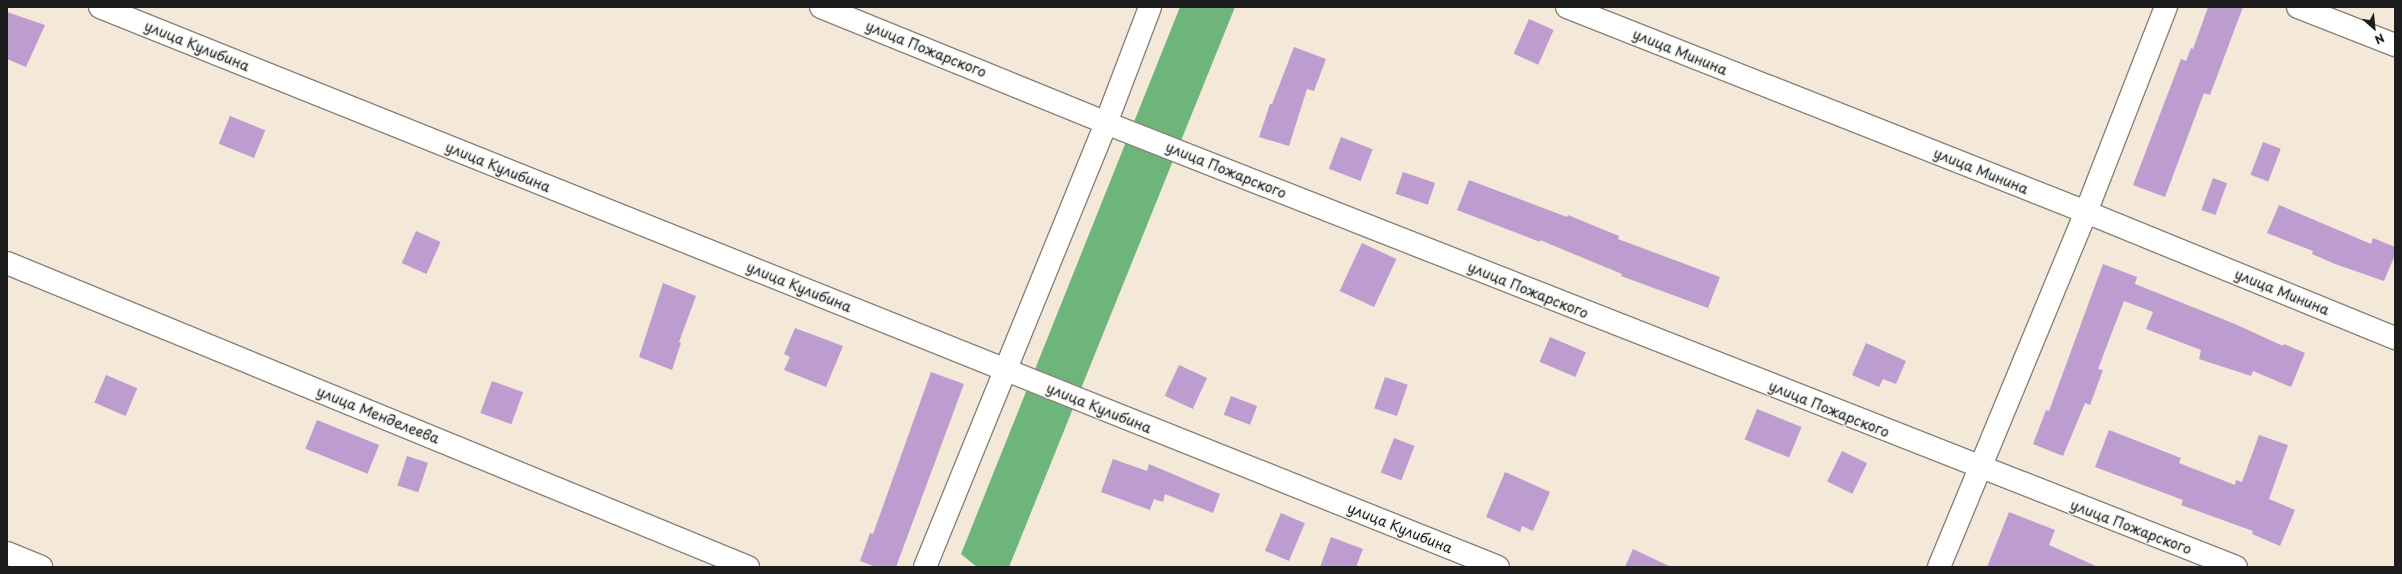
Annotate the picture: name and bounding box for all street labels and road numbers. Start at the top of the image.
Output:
street label: улица Кулибина [142,17,252,75]
street label: улица Пожарского [863,17,989,81]
street label: улица Минина [1630,25,1730,79]
street label: улица Кулибина [443,138,553,196]
street label: улица Пожарского [1163,138,1289,202]
street label: улица Минина [1931,144,2031,198]
street label: улица Кулибина [744,258,854,316]
street label: улица Пожарского [1465,258,1591,322]
street label: улица Минина [2232,265,2332,319]
street label: улица Пожарского [1766,377,1892,441]
street label: улица Кулибина [1044,379,1154,437]
street label: улица Менделеева [314,383,442,447]
street label: улица Пожарского [2068,496,2194,558]
street label: улица Кулибина [1345,499,1455,557]

